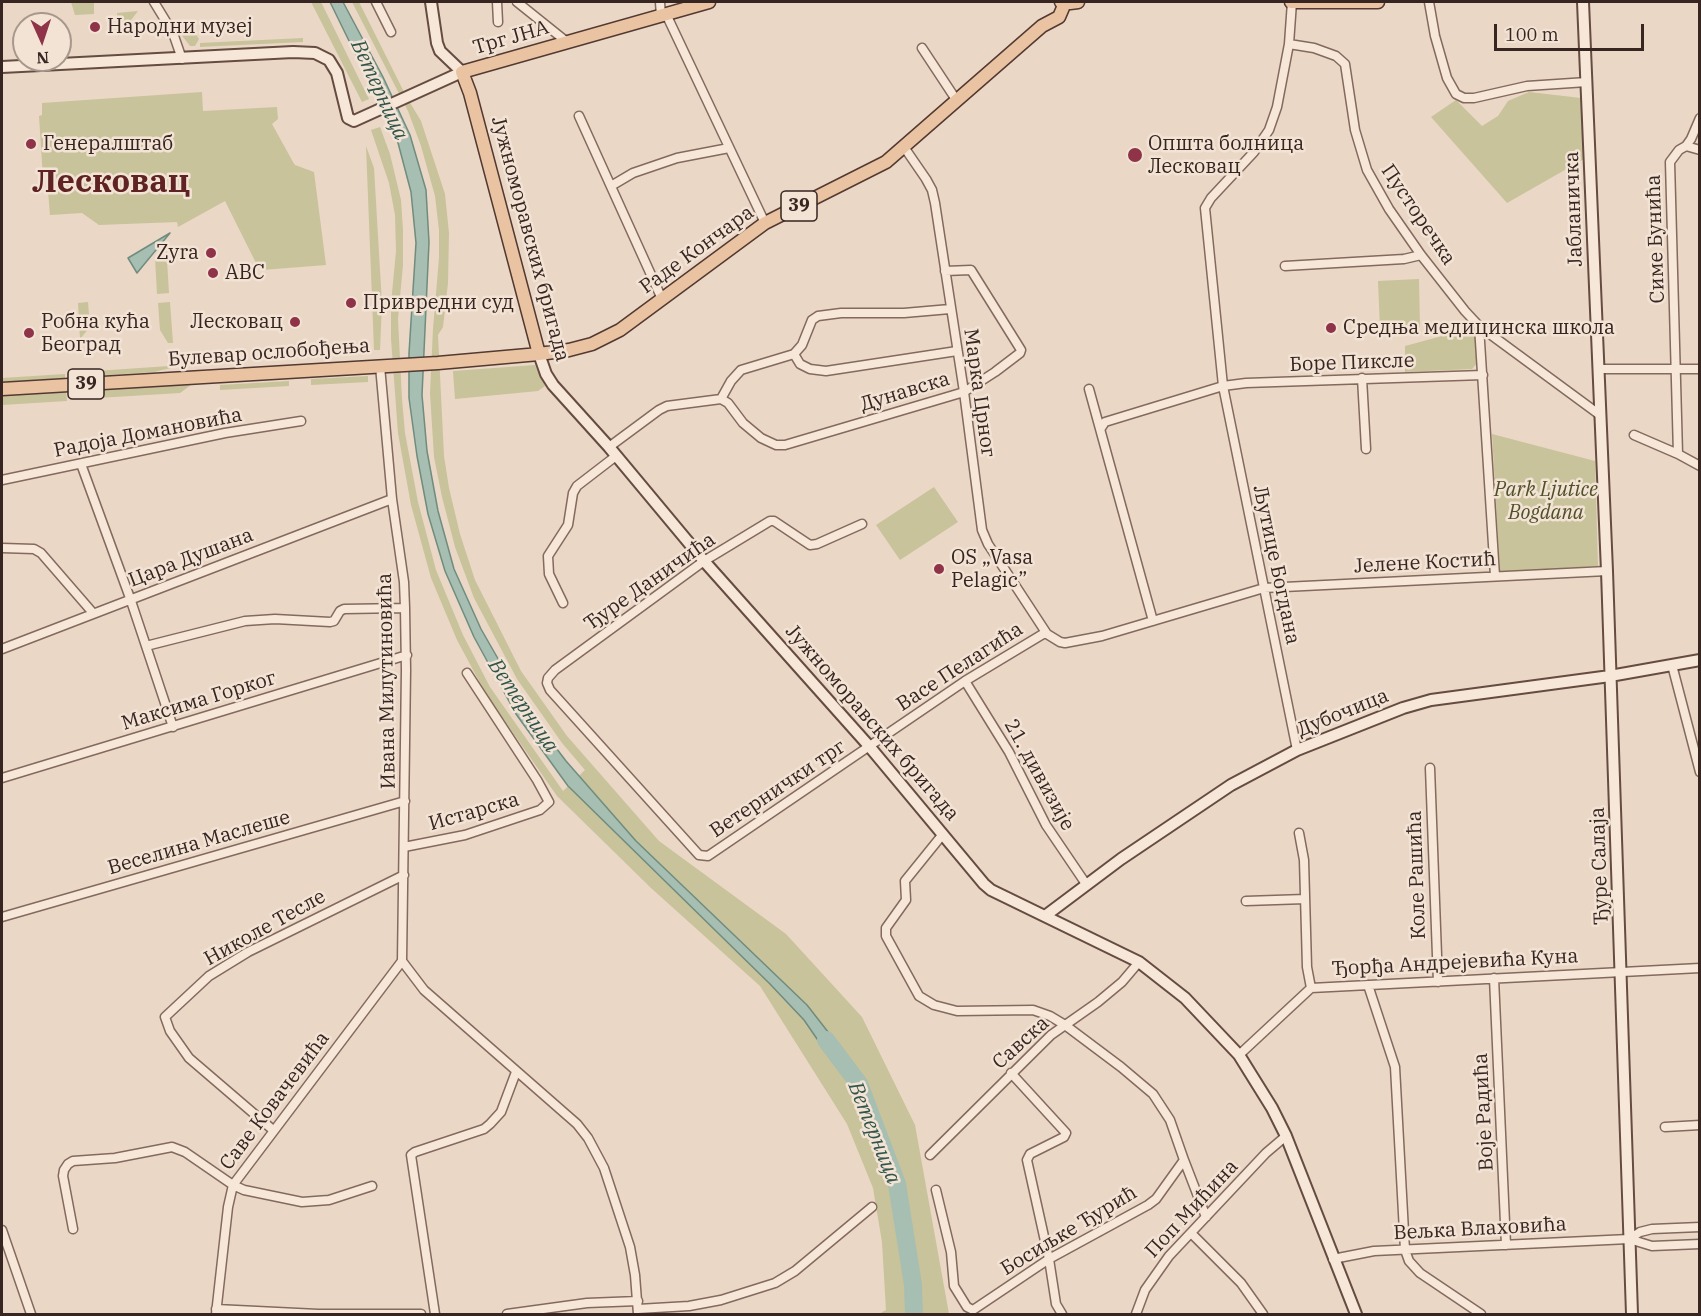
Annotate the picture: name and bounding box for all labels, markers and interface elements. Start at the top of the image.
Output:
north arrow [12,12,72,72]
scale bar [1497,12,1647,50]
place label: Народни музеј [107,15,253,39]
street label: Трг ЈНА [470,16,552,60]
marker: Народни музеј [88,20,102,34]
text: 100 m [1505,23,1559,46]
water label: Ветерница [345,36,413,144]
text: N [36,48,50,68]
street label: Јужноморавских бригада [486,114,574,364]
place label: Генералштаб [43,132,173,156]
place label: Општа болница Лесковац [1148,132,1304,179]
marker: Генералштаб [24,137,38,151]
marker: Општа болница Лесковац [1126,146,1144,164]
street label: Јабланичка [1560,151,1588,267]
street label: Пусторечка [1376,160,1460,270]
district label: Лесковац [32,164,190,202]
street label: Симе Бунића [1642,174,1670,304]
road number: 39 [781,191,817,221]
street label: Раде Кончара [635,201,759,299]
place label: Zyra [156,241,199,265]
marker: Zyra [204,246,218,260]
place label: ABC [225,261,265,285]
marker: ABC [206,266,220,280]
place label: Привредни суд [363,291,514,315]
marker: Привредни суд [344,296,358,310]
place label: Робна кућа Београд [41,310,150,357]
place label: Лесковац [190,310,283,334]
marker: Лесковац [288,315,302,329]
place label: Средња медицинска школа [1343,316,1615,340]
marker: Средња медицинска школа [1324,321,1338,335]
marker: Робна кућа Београд [22,326,36,340]
street label: Марка Црног [958,327,1000,459]
street label: Булевар ослобођења [167,334,371,372]
street label: Боре Пиксле [1289,349,1415,377]
street label: Дунавска [857,367,953,417]
road number: 39 [68,369,104,399]
street label: Радоја Домановића [52,403,244,463]
park label: Park Ljutice Bogdana [1494,478,1598,525]
street label: Љутице Богдана [1247,483,1305,647]
street label: Цара Душана [125,523,257,593]
street label: Ђуре Даничића [580,528,720,636]
place label: OS „Vasa Pelagic” [951,546,1033,593]
street label: Јелене Костић [1353,547,1497,579]
marker: OS „Vasa Pelagic” [932,562,946,576]
street label: Ивана Милутиновића [373,573,401,789]
street label: Васе Пелагића [892,617,1028,717]
street label: Јужноморавских бригада [780,620,964,826]
water label: Ветерница [482,654,564,758]
street label: Максима Горког [119,666,279,736]
street label: Дубочица [1294,684,1392,742]
street label: 21. дивизије [998,715,1080,835]
street label: Ветернички трг [706,735,850,843]
street label: Истарска [426,788,522,836]
street label: Веселина Маслеше [105,805,293,881]
street label: Ђуре Салаја [1586,807,1614,925]
street label: Коле Рашића [1403,810,1431,940]
street label: Николе Тесле [200,885,330,971]
street label: Ђорђа Андрејевића Куна [1331,945,1579,981]
street label: Савска [988,1011,1054,1075]
street label: Саве Ковачевића [215,1027,335,1175]
street label: Воје Радића [1469,1052,1499,1172]
water label: Ветерница [842,1078,906,1188]
street label: Поп Мићина [1140,1155,1244,1263]
street label: Босиљке Ђурић [997,1181,1141,1281]
street label: Вељка Влаховића [1393,1212,1567,1246]

